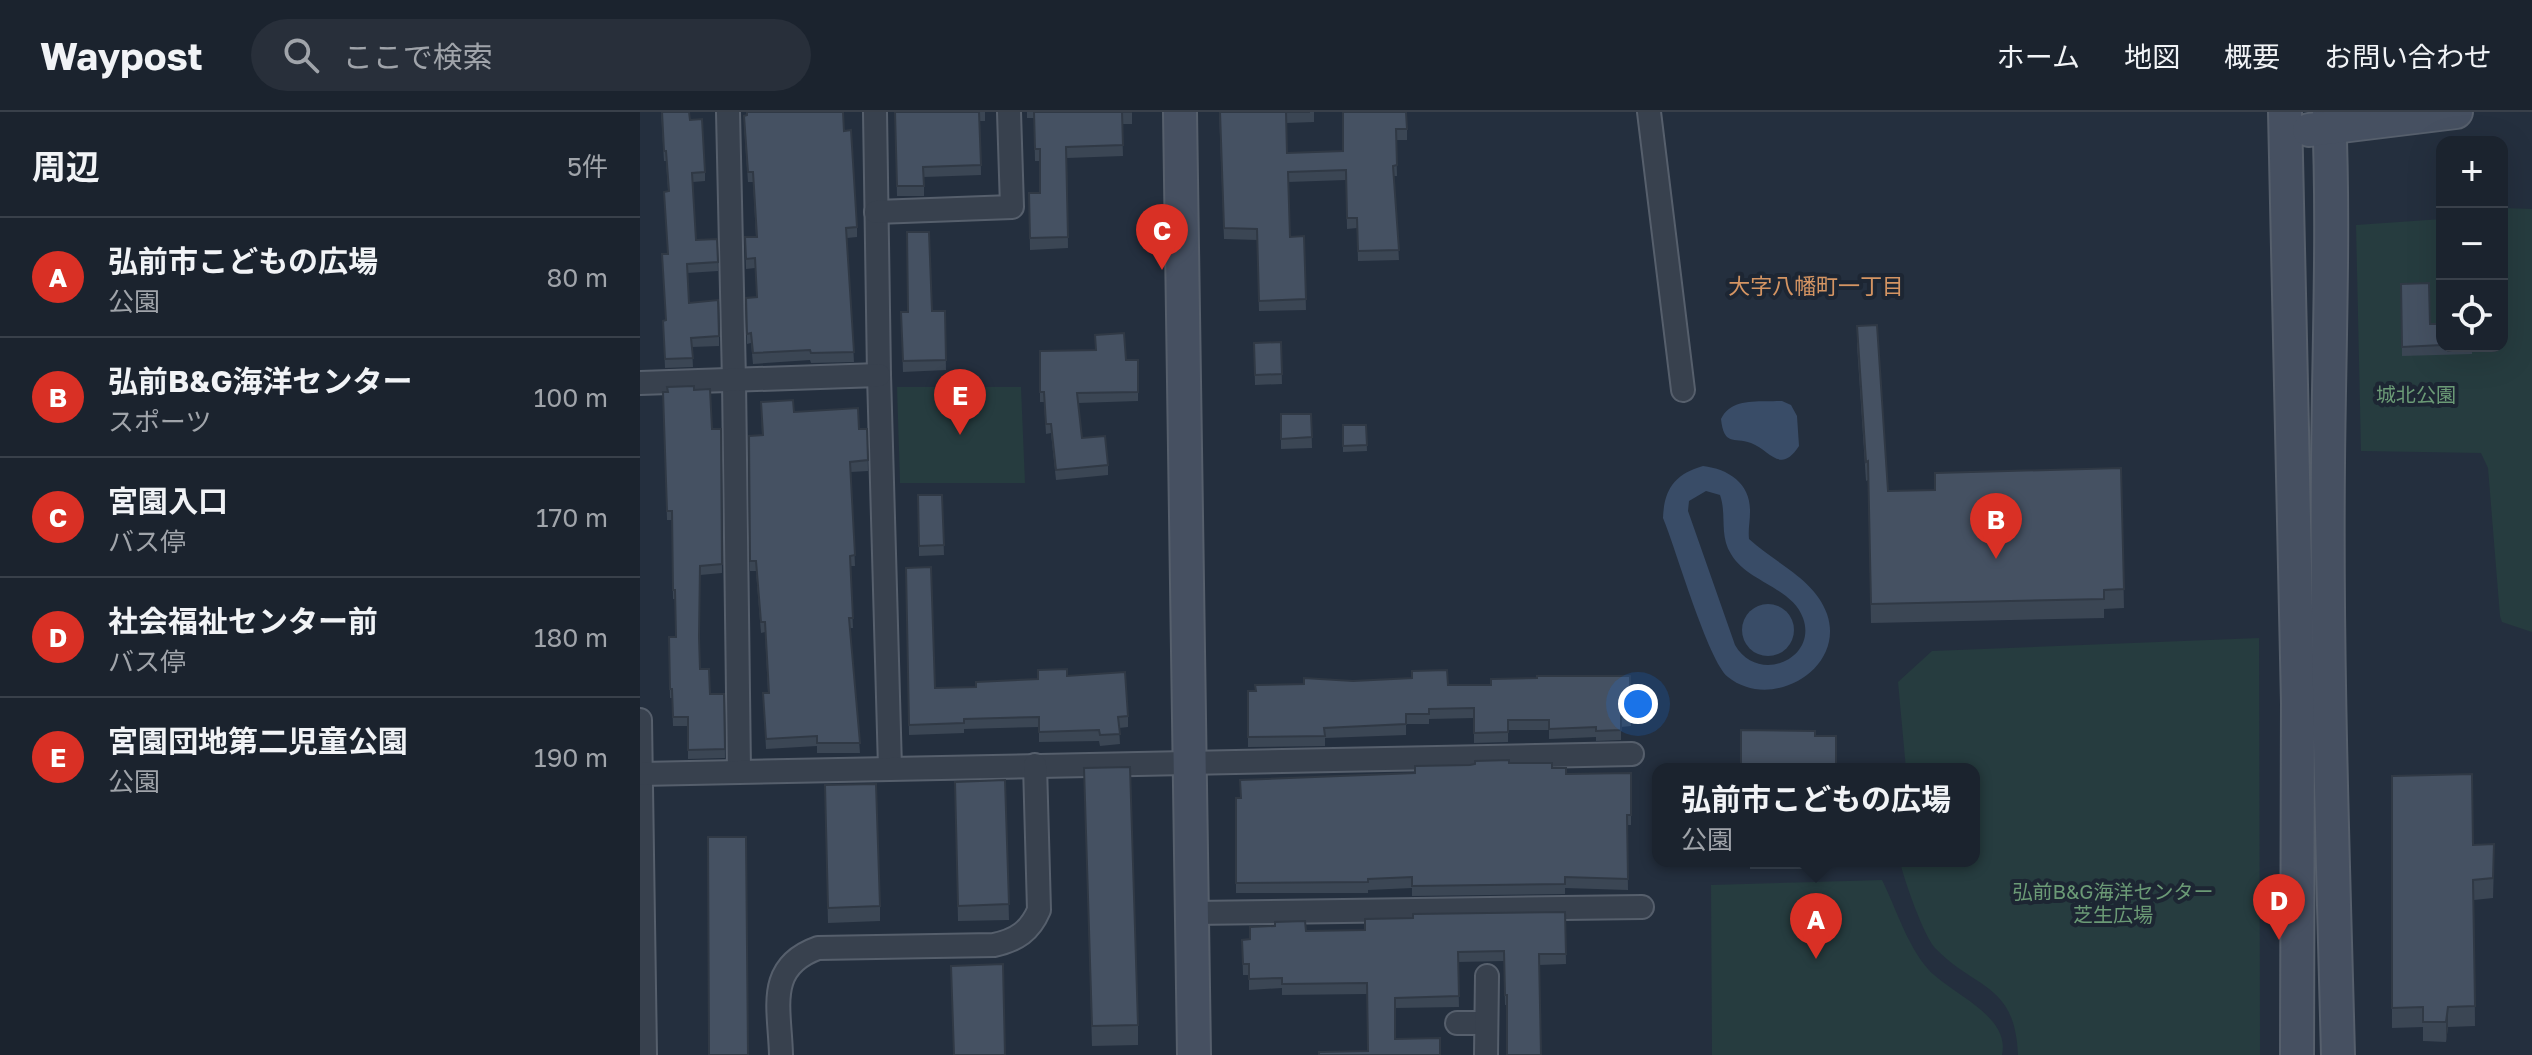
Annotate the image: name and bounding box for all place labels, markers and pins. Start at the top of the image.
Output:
pin: C [1136,204,1188,270]
pin: E [934,369,986,435]
pin: B [1970,493,2022,559]
pin: D [2253,874,2305,940]
pin: A [1790,893,1842,959]

